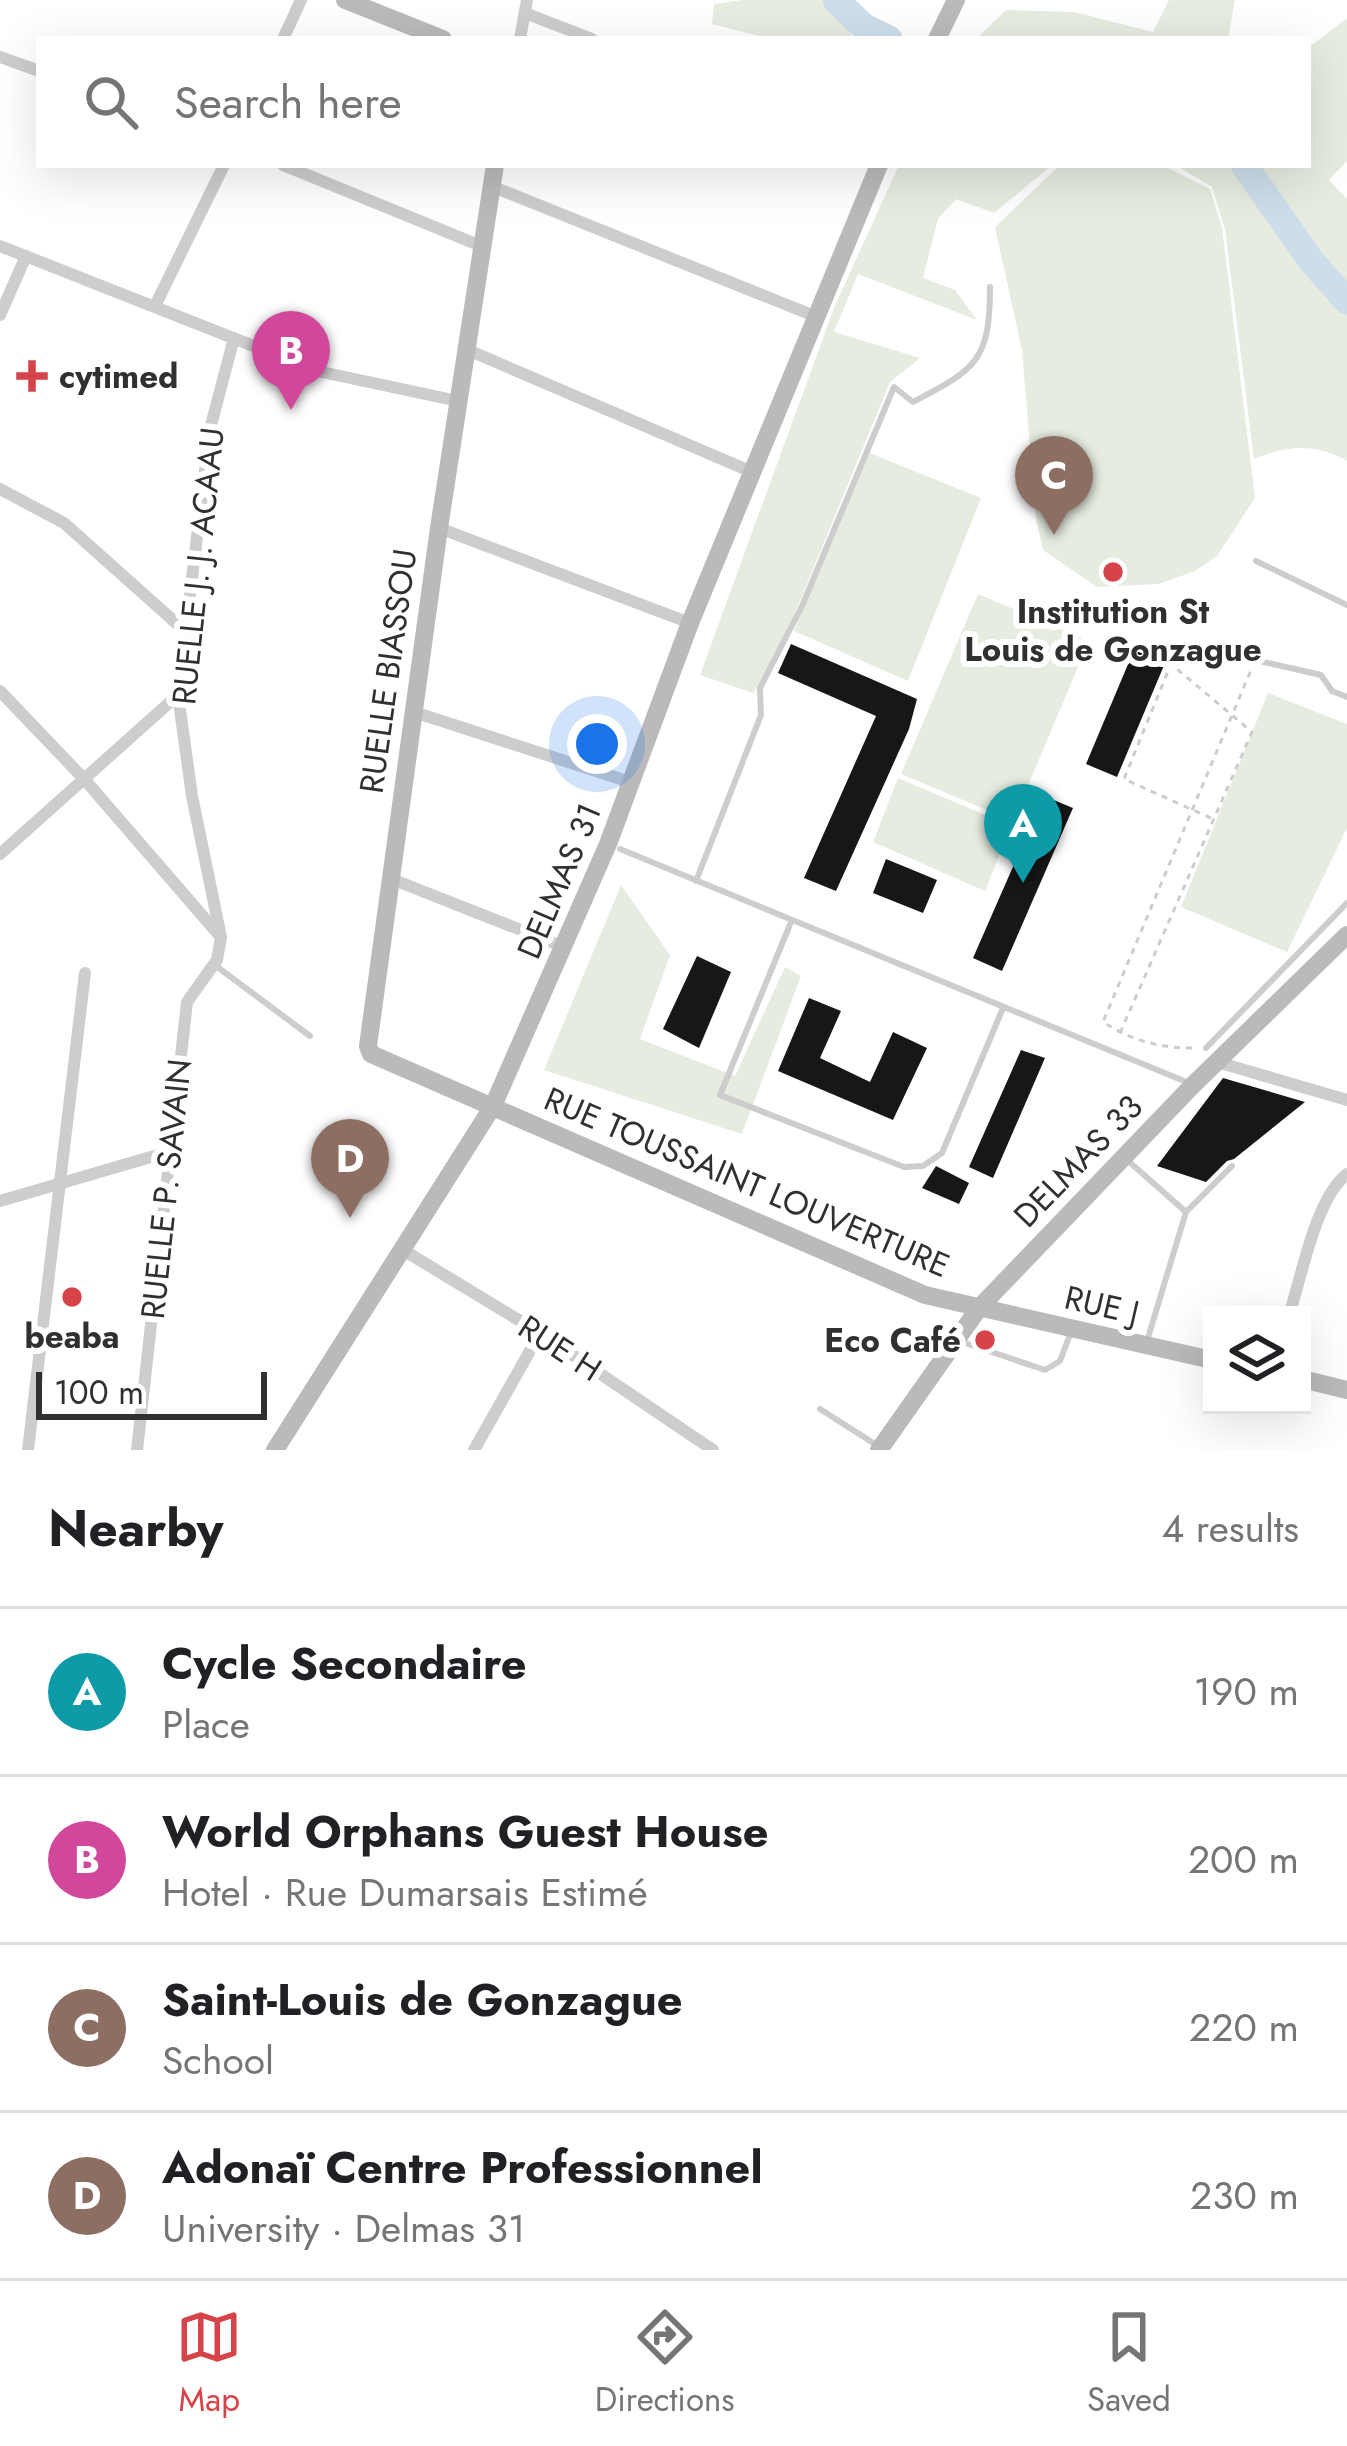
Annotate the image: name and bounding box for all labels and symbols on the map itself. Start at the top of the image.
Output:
pin: B [252,311,330,410]
place label: cytimed [59,353,178,400]
marker: cytimed [16,360,48,392]
street label: RUELLE J. J. ACAAU [160,425,236,707]
pin: C [1015,436,1093,535]
street label: RUELLE BIASSOU [348,546,428,796]
marker: Institution St Louis de Gonzague [1100,559,1126,585]
place label: Institution St Louis de Gonzague [964,588,1262,673]
your location [567,714,627,774]
pin: A [984,784,1062,883]
street label: DELMAS 31 [505,796,613,966]
street label: RUELLE P. SAVAIN [129,1057,203,1321]
street label: RUE TOUSSAINT LOUVERTURE [537,1075,957,1289]
street label: DELMAS 33 [1003,1084,1153,1238]
pin: D [311,1119,389,1218]
street label: RUE J [1060,1274,1144,1336]
marker: beaba [59,1284,85,1310]
street label: RUE H [509,1304,611,1392]
place label: beaba [24,1313,120,1360]
place label: Eco Café [824,1317,961,1364]
marker: Eco Café [972,1327,998,1353]
scale bar [36,1366,267,1419]

